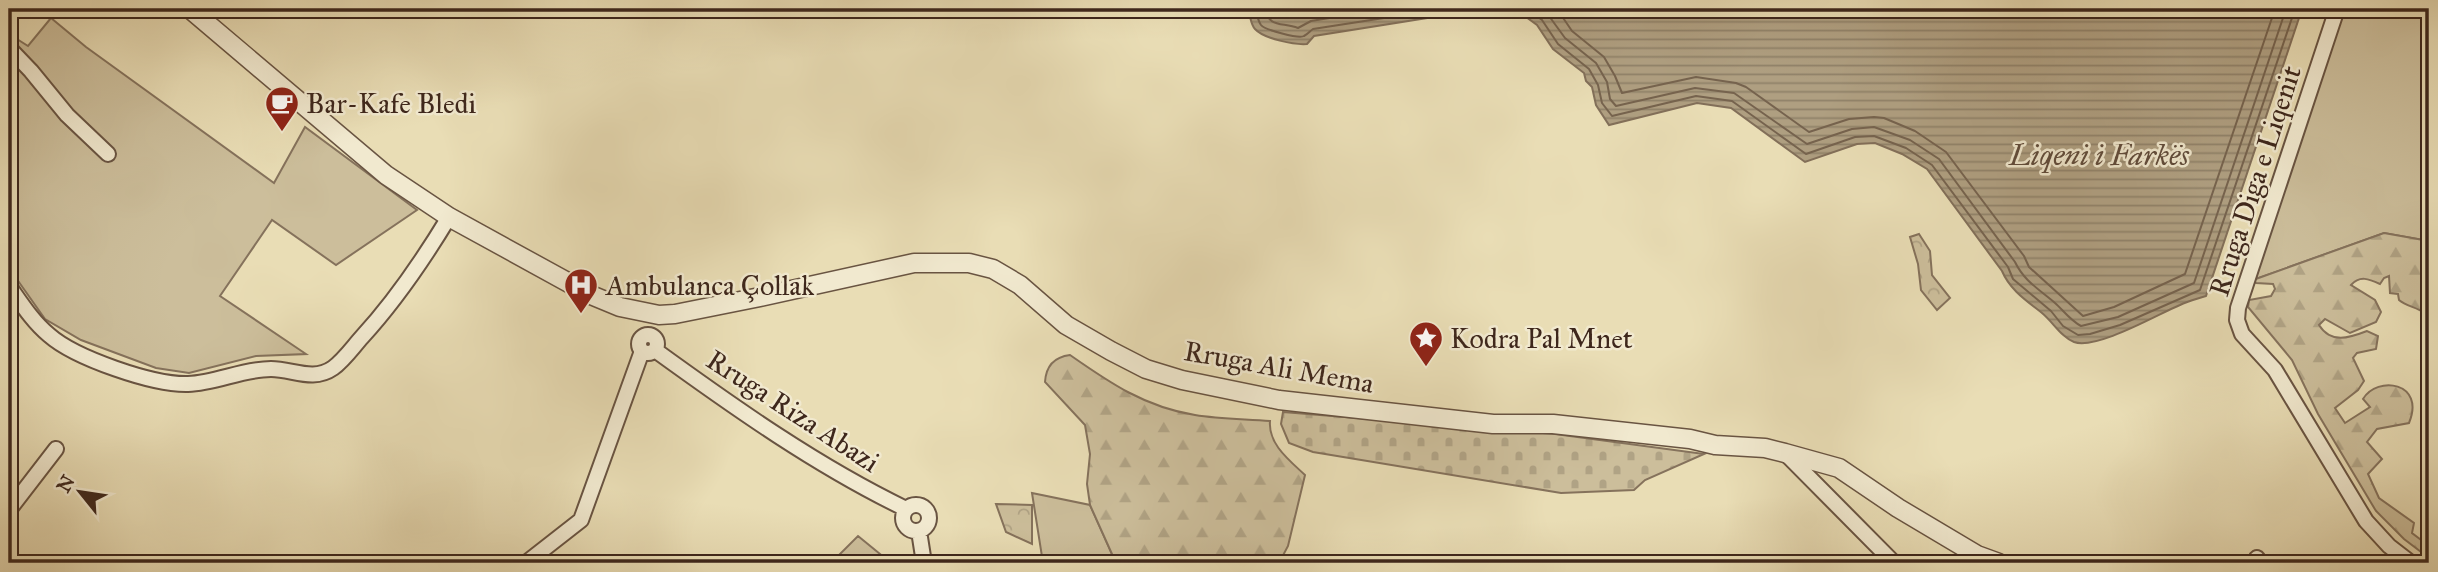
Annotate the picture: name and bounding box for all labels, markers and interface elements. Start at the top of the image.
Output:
street label: Rruga Diga e Liqenit [2201,61,2309,301]
cafe icon: Bar-Kafe Bledi [263,84,301,133]
place label: Bar-Kafe Bledi [306,86,477,121]
water label: Liqeni i Farkës [2007,137,2190,173]
hospital icon: Ambulanca Çollak [562,266,600,315]
place label: Ambulanca Çollak [605,268,814,303]
place icon: Kodra Pal Mnet [1407,319,1445,368]
place label: Kodra Pal Mnet [1450,321,1633,356]
street label: Rruga Ali Mema [1181,333,1377,401]
street label: Rruga Riza Abazi [700,342,886,480]
north arrow [46,456,116,526]
text: N [52,471,80,496]

